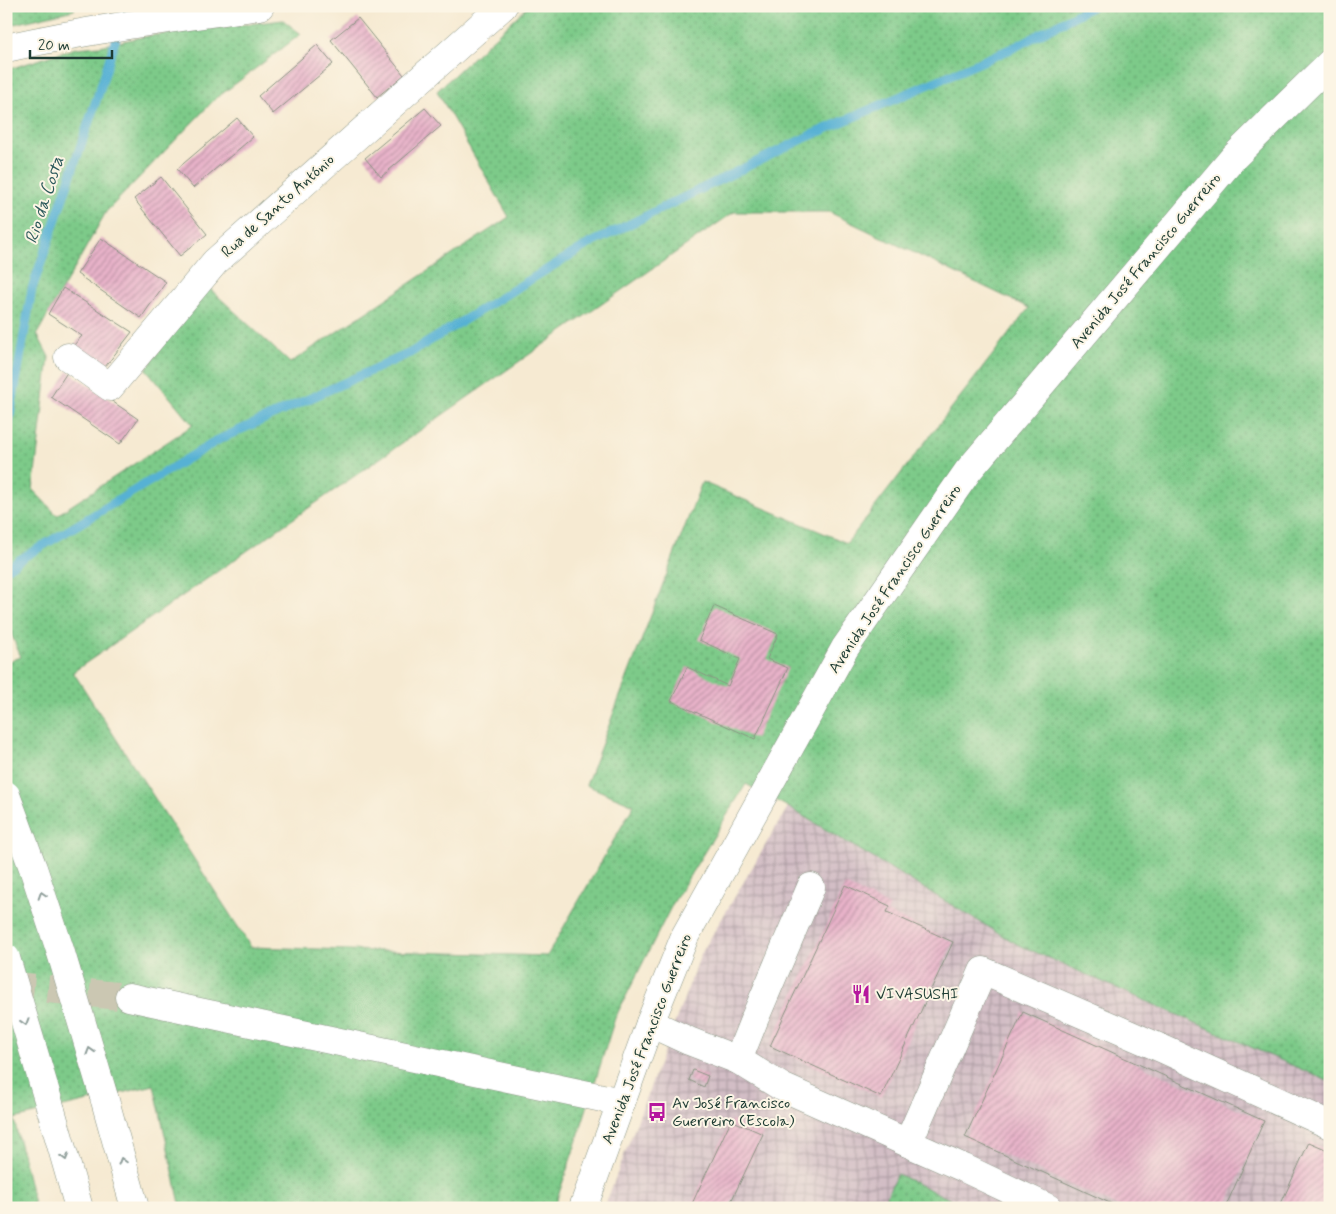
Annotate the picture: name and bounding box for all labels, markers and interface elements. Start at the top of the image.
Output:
scale bar [30,28,112,60]
text: 20 m [38,36,70,56]
street label: Rua de Santo António [217,150,339,262]
water label: Rio da Costa [20,153,70,247]
street label: Avenida José Francisco Guerreiro [1066,168,1226,353]
street label: Avenida José Francisco Guerreiro [824,480,966,678]
one-way arrow [38,892,48,900]
street label: Avenida José Francisco Guerreiro [597,931,697,1147]
restaurant icon: VIVASUSHI [850,983,872,1005]
place label: VIVASUSHI [876,984,958,1005]
one-way arrow [20,1017,30,1025]
one-way arrow [85,1047,95,1055]
place label: Av José Francisco Guerreiro (Escola) [672,1093,795,1132]
bus stop icon: Av José Francisco Guerreiro (Escola) [646,1101,668,1123]
one-way arrow [59,1153,69,1161]
one-way arrow [117,1156,128,1165]

